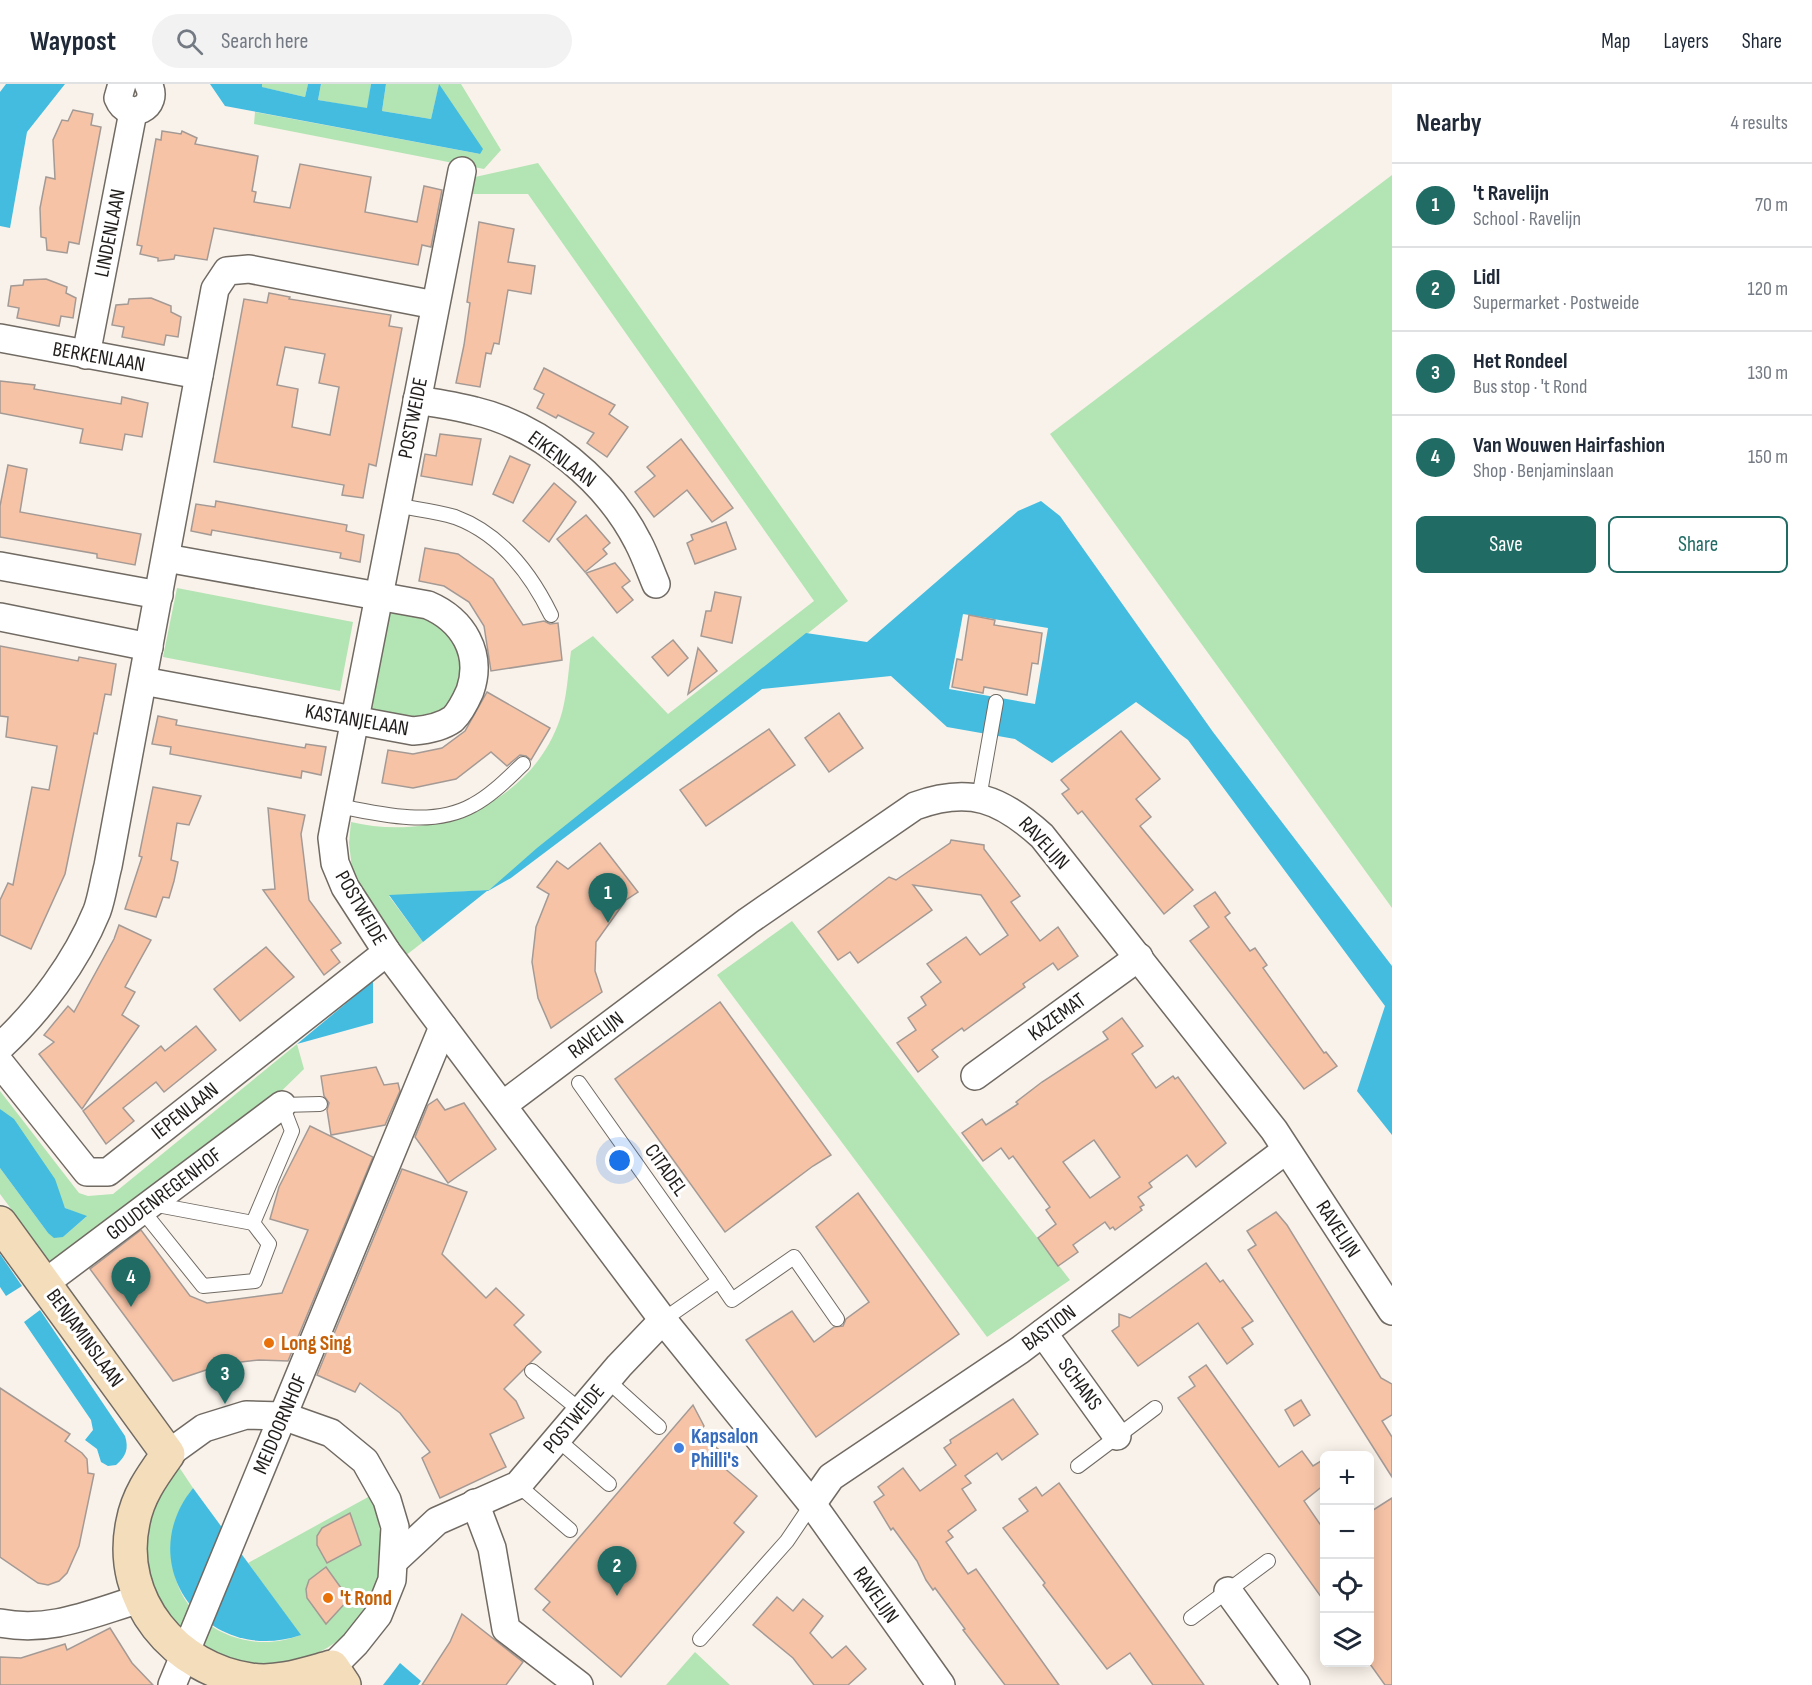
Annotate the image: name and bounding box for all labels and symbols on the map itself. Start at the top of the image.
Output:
street label: LINDENLAAN [89,187,131,279]
street label: BERKENLAAN [51,337,147,377]
street label: POSTWEIDE [393,375,433,461]
street label: EIKENLAAN [523,425,601,493]
street label: KASTANJELAAN [303,699,411,741]
street label: RAVELIJN [1013,811,1075,875]
street label: POSTWEIDE [330,866,392,950]
pin: 1 [588,874,628,923]
street label: KAZEMAT [1023,987,1091,1046]
street label: RAVELIJN [563,1006,629,1064]
street label: IEPENLAAN [147,1077,223,1145]
street label: CITADEL [639,1139,693,1201]
street label: GOUDENREGENHOF [101,1142,227,1246]
your location [605,1146,634,1175]
street label: RAVELIJN [1310,1196,1366,1262]
pin: 4 [112,1258,150,1307]
street label: BENJAMINSLAAN [41,1284,129,1392]
street label: BASTION [1017,1300,1081,1356]
place label: Long Sing [281,1331,352,1356]
marker: Long Sing [262,1336,276,1350]
street label: SCHANS [1053,1353,1107,1415]
pin: 3 [206,1354,244,1404]
street label: MEIDOORNHOF [248,1370,312,1478]
street label: POSTWEIDE [538,1380,610,1458]
place label: Kapsalon Philli's [691,1424,758,1473]
marker: Kapsalon Philli's [672,1441,686,1455]
pin: 2 [598,1546,636,1596]
street label: RAVELIJN [848,1562,904,1628]
place label: 't Rond [340,1586,392,1611]
marker: 't Rond [321,1591,335,1605]

